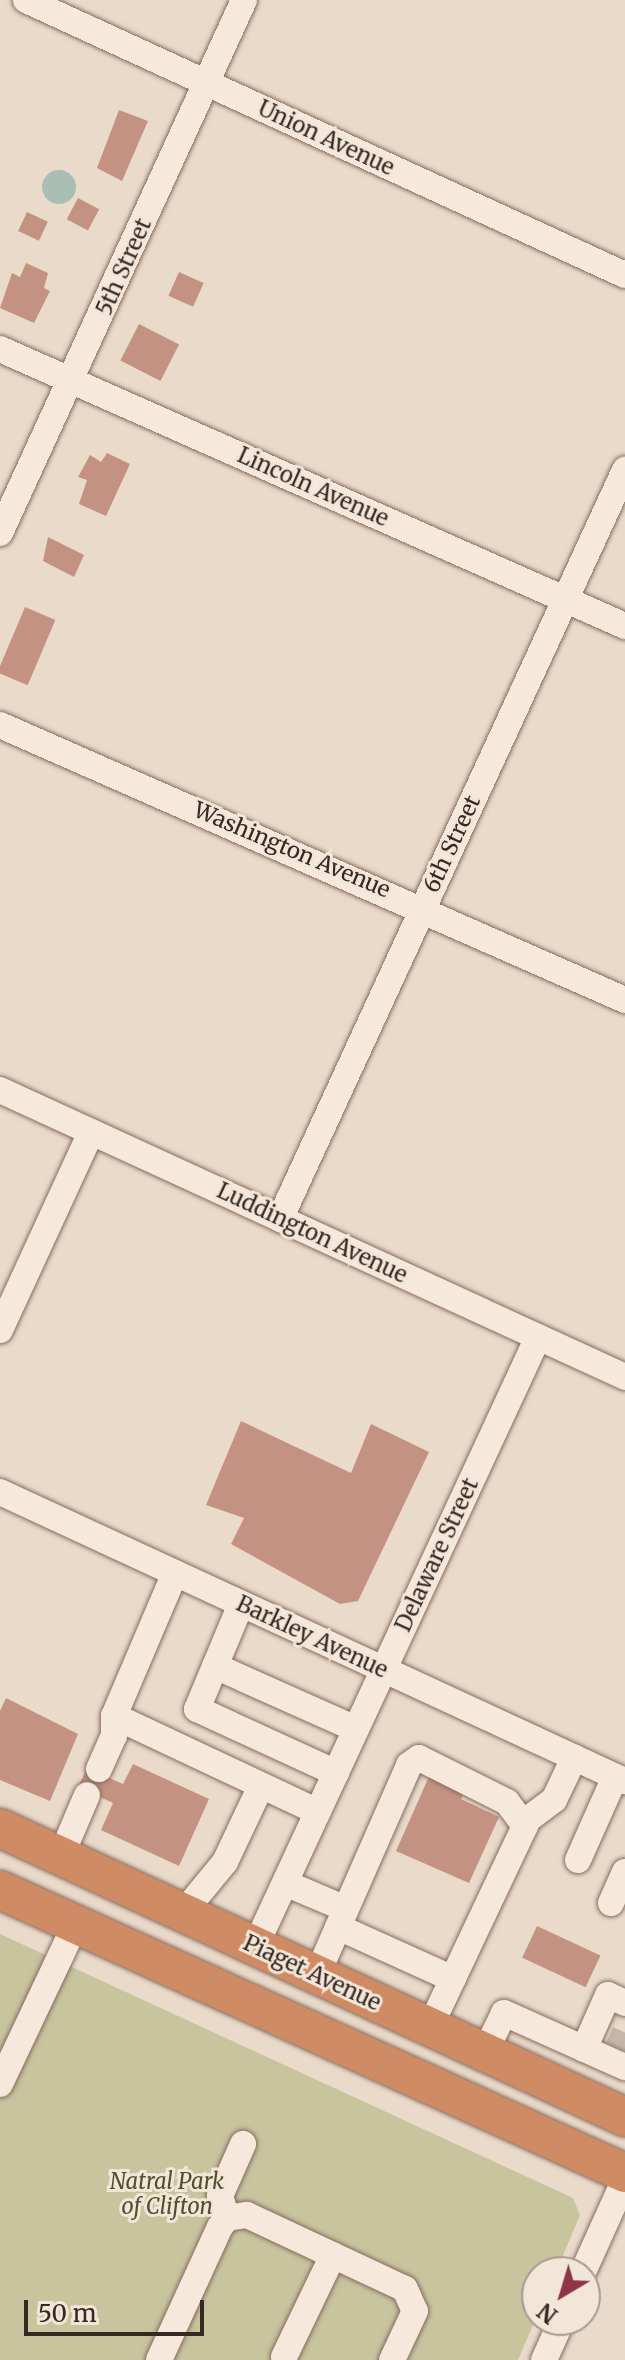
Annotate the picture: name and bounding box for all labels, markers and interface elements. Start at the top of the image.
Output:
street label: Union Avenue [254,95,398,181]
street label: 5th Street [91,214,157,320]
street label: Lincoln Avenue [233,442,393,532]
street label: 6th Street [418,791,486,897]
street label: Washington Avenue [190,797,394,903]
street label: Luddington Avenue [213,1177,411,1289]
street label: Delaware Street [390,1474,484,1636]
street label: Barkley Avenue [232,1590,392,1684]
street label: Piaget Avenue [239,1930,385,2016]
park label: Natral Park of Clifton [110,2168,224,2220]
north arrow [521,2256,601,2336]
scale bar [28,2284,208,2334]
text: N [532,2297,563,2330]
text: 50 m [38,2298,97,2329]

